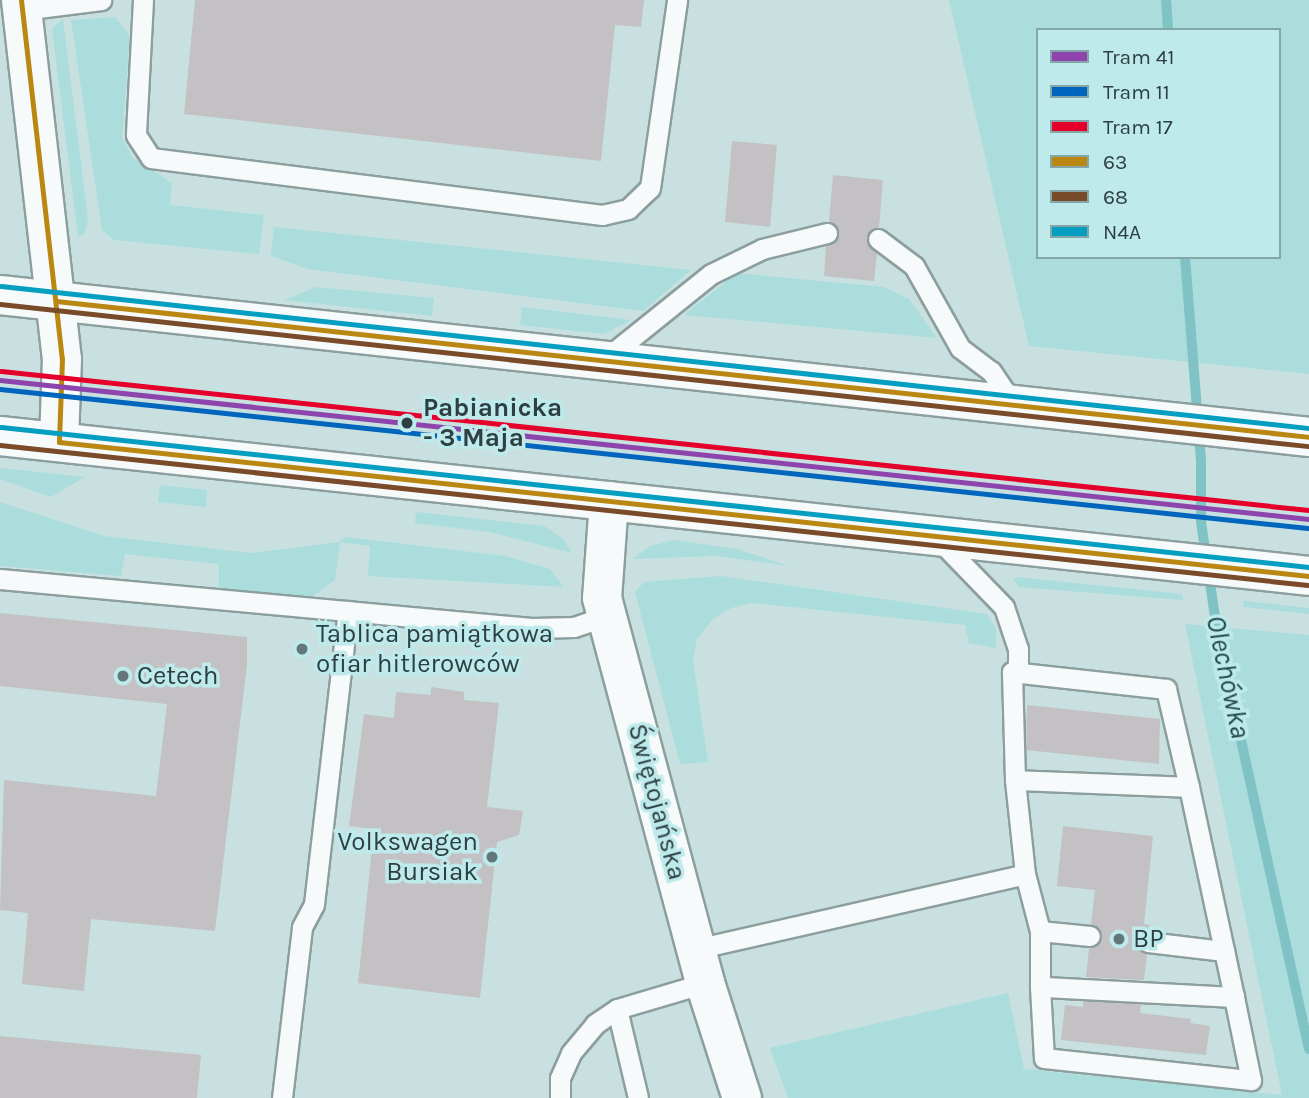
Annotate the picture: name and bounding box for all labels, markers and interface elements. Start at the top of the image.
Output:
legend [1036,28,1281,259]
text: Tram 41 [1103,45,1174,69]
text: Tram 11 [1103,80,1170,104]
text: Tram 17 [1103,115,1173,139]
text: 63 [1103,150,1127,174]
text: 68 [1103,185,1128,209]
text: N4A [1103,220,1141,244]
place label: Pabianicka - 3 Maja [423,392,562,453]
marker: Pabianicka - 3 Maja [397,413,417,433]
water label: Olechówka [1199,612,1257,742]
place label: Tablica pamiątkowa ofiar hitlerowców [316,618,553,680]
marker: Tablica pamiątkowa ofiar hitlerowców [294,641,310,657]
place label: Cetech [137,660,219,692]
marker: Cetech [115,668,131,684]
street label: Świętojańska [621,720,693,884]
place label: Volkswagen Bursiak [338,826,478,888]
marker: Volkswagen Bursiak [484,849,500,865]
place label: BP [1133,923,1164,955]
marker: BP [1111,931,1127,947]

